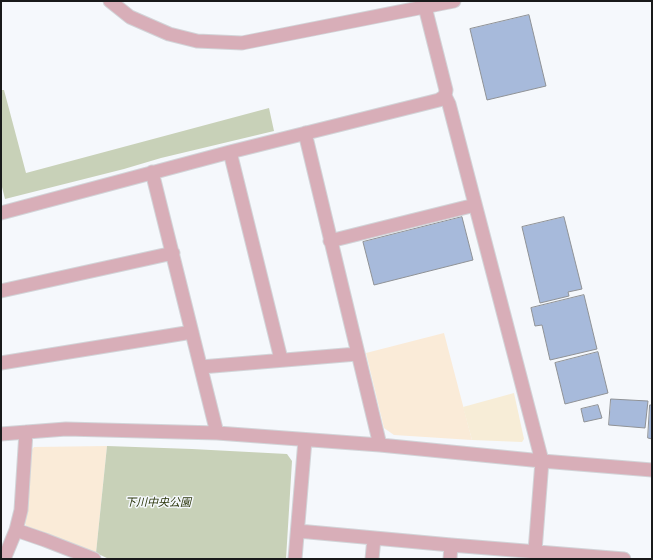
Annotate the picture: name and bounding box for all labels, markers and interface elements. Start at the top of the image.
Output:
park label: 下川中央公園 [125,496,191,510]

